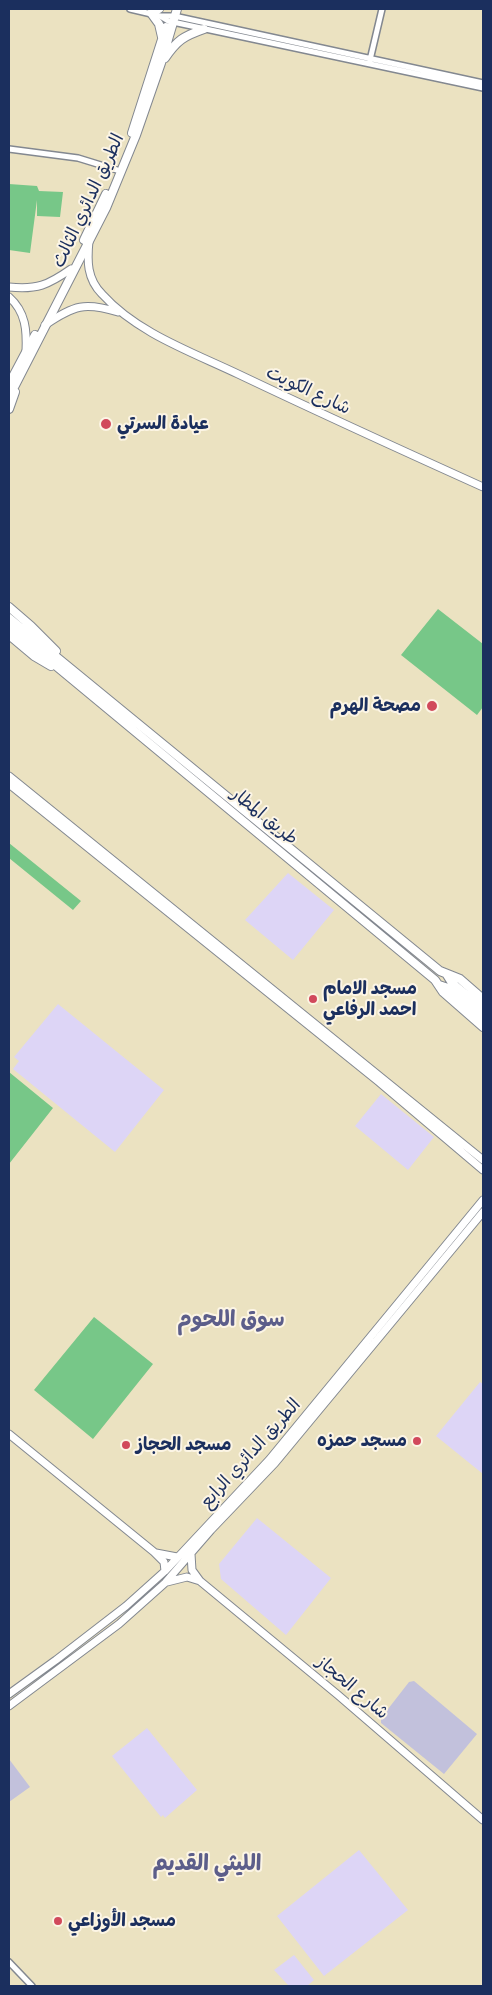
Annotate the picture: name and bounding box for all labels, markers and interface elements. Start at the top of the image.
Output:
street label: الطريق الدائري الثالث [48,130,130,272]
street label: شارع الكويت [262,362,354,420]
place label: عيادة السرتي [117,413,209,435]
marker: عيادة السرتي [99,417,113,431]
place label: مصحة الهرم [330,695,421,717]
marker: مصحة الهرم [425,699,439,713]
street label: طريق المطار [226,784,302,850]
place label: مسجد الامام احمد الرفاعي [323,978,417,1021]
marker: مسجد الامام احمد الرفاعي [307,993,319,1005]
district label: سوق اللحوم [177,1307,285,1333]
street label: الطريق الدائري الرابع [196,1395,306,1513]
place label: مسجد حمزه [317,1430,407,1452]
place label: مسجد الحجاز [136,1434,231,1456]
marker: مسجد حمزه [411,1435,423,1447]
marker: مسجد الحجاز [120,1439,132,1451]
street label: شارع الحجاز [311,1652,393,1724]
district label: الليثي القديم [153,1851,261,1877]
place label: مسجد الأوزاعي [68,1910,176,1932]
marker: مسجد الأوزاعي [52,1915,64,1927]

